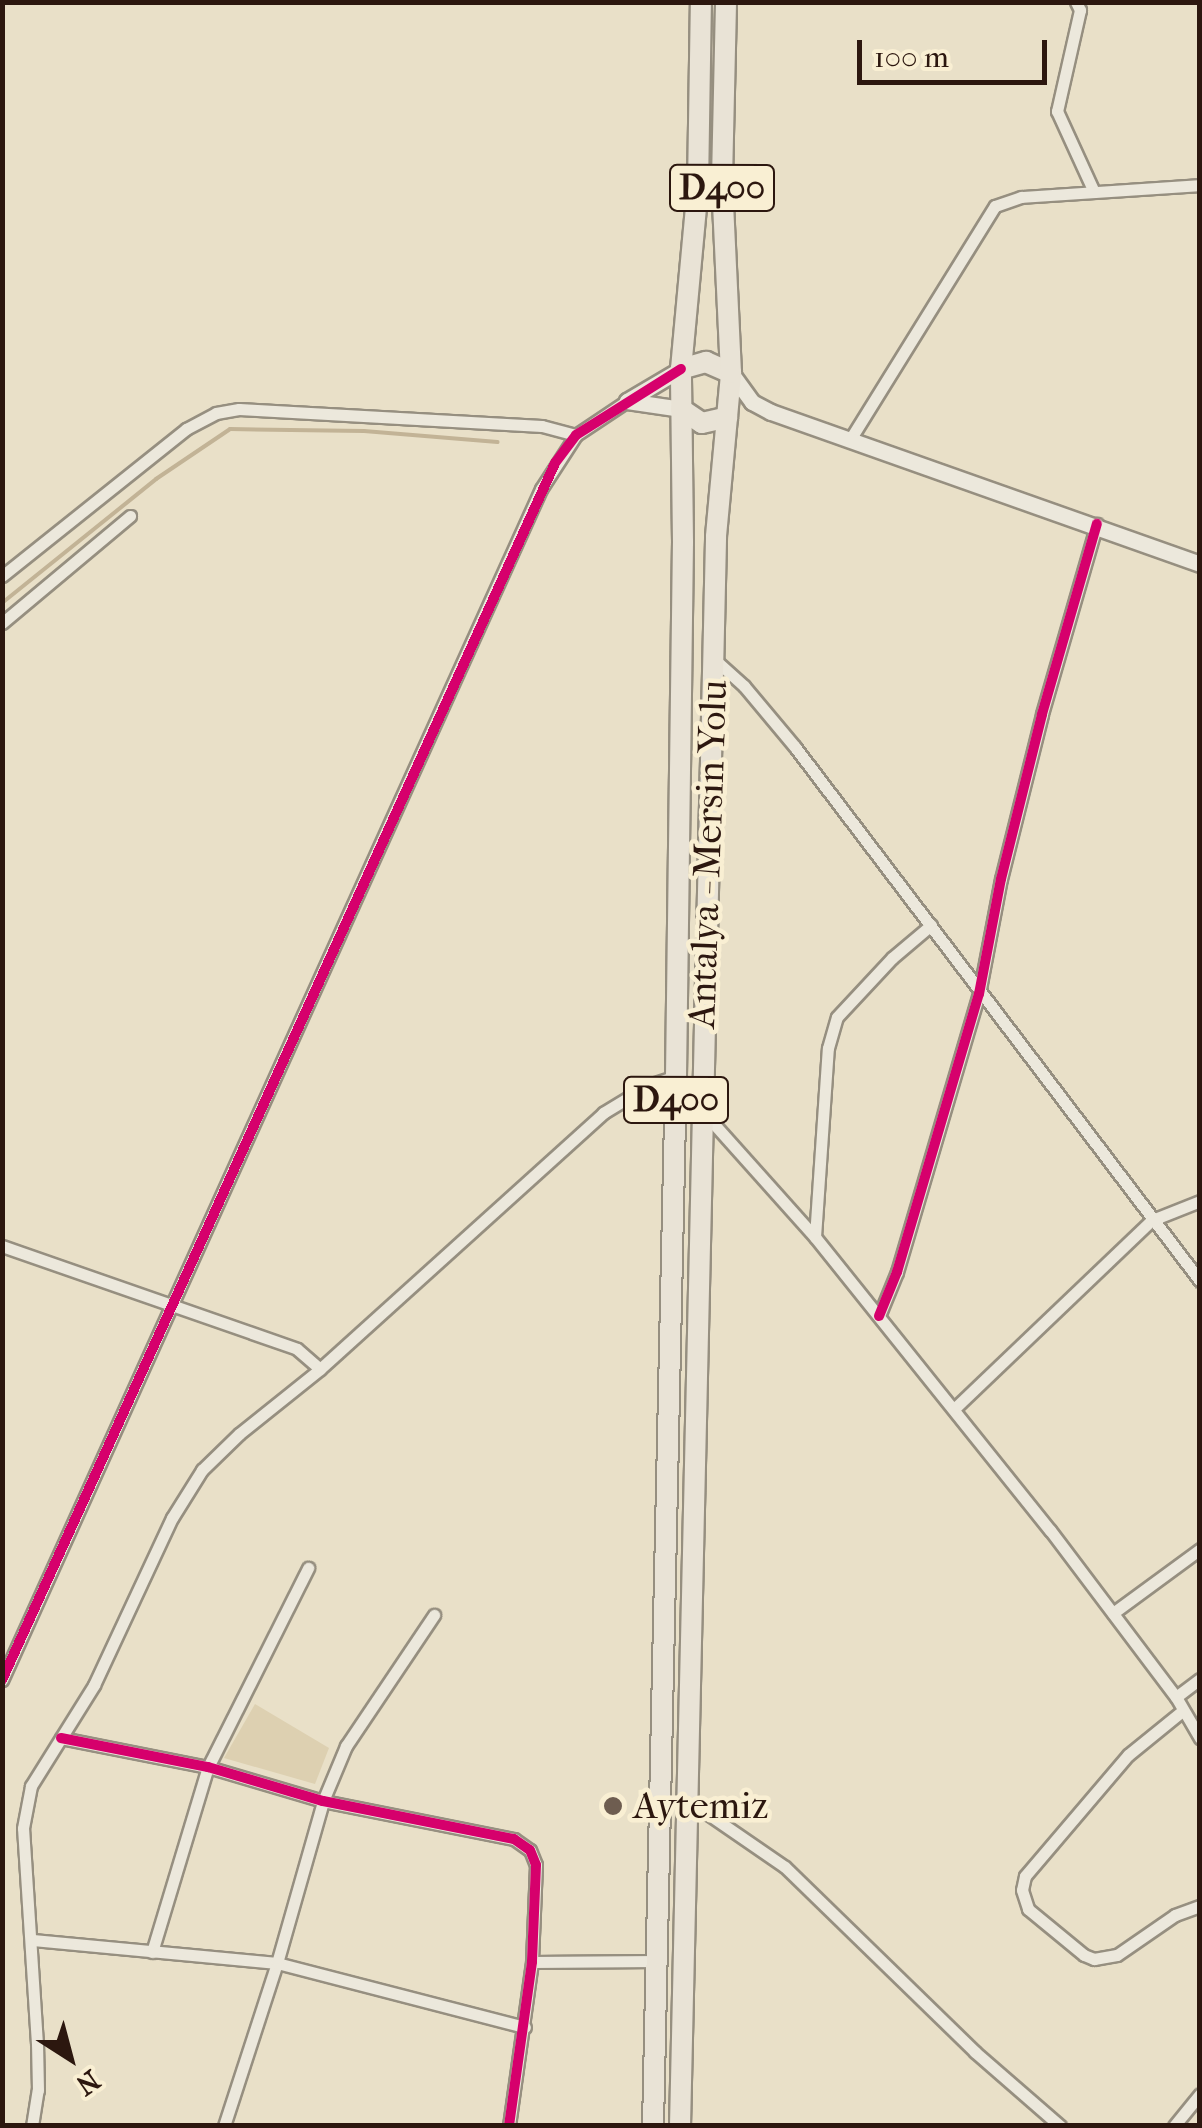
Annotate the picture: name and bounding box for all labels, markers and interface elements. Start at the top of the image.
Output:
scale bar [862,20,1052,82]
text: 100 m [874,40,949,75]
road number: D400 [667,158,777,218]
street label: Antalya - Mersin Yolu [679,679,737,1029]
road number: D400 [621,1070,731,1130]
place label: Aytemiz [633,1783,768,1829]
marker: Aytemiz [602,1795,624,1817]
north arrow [20,2008,120,2108]
text: N [70,2063,106,2102]

